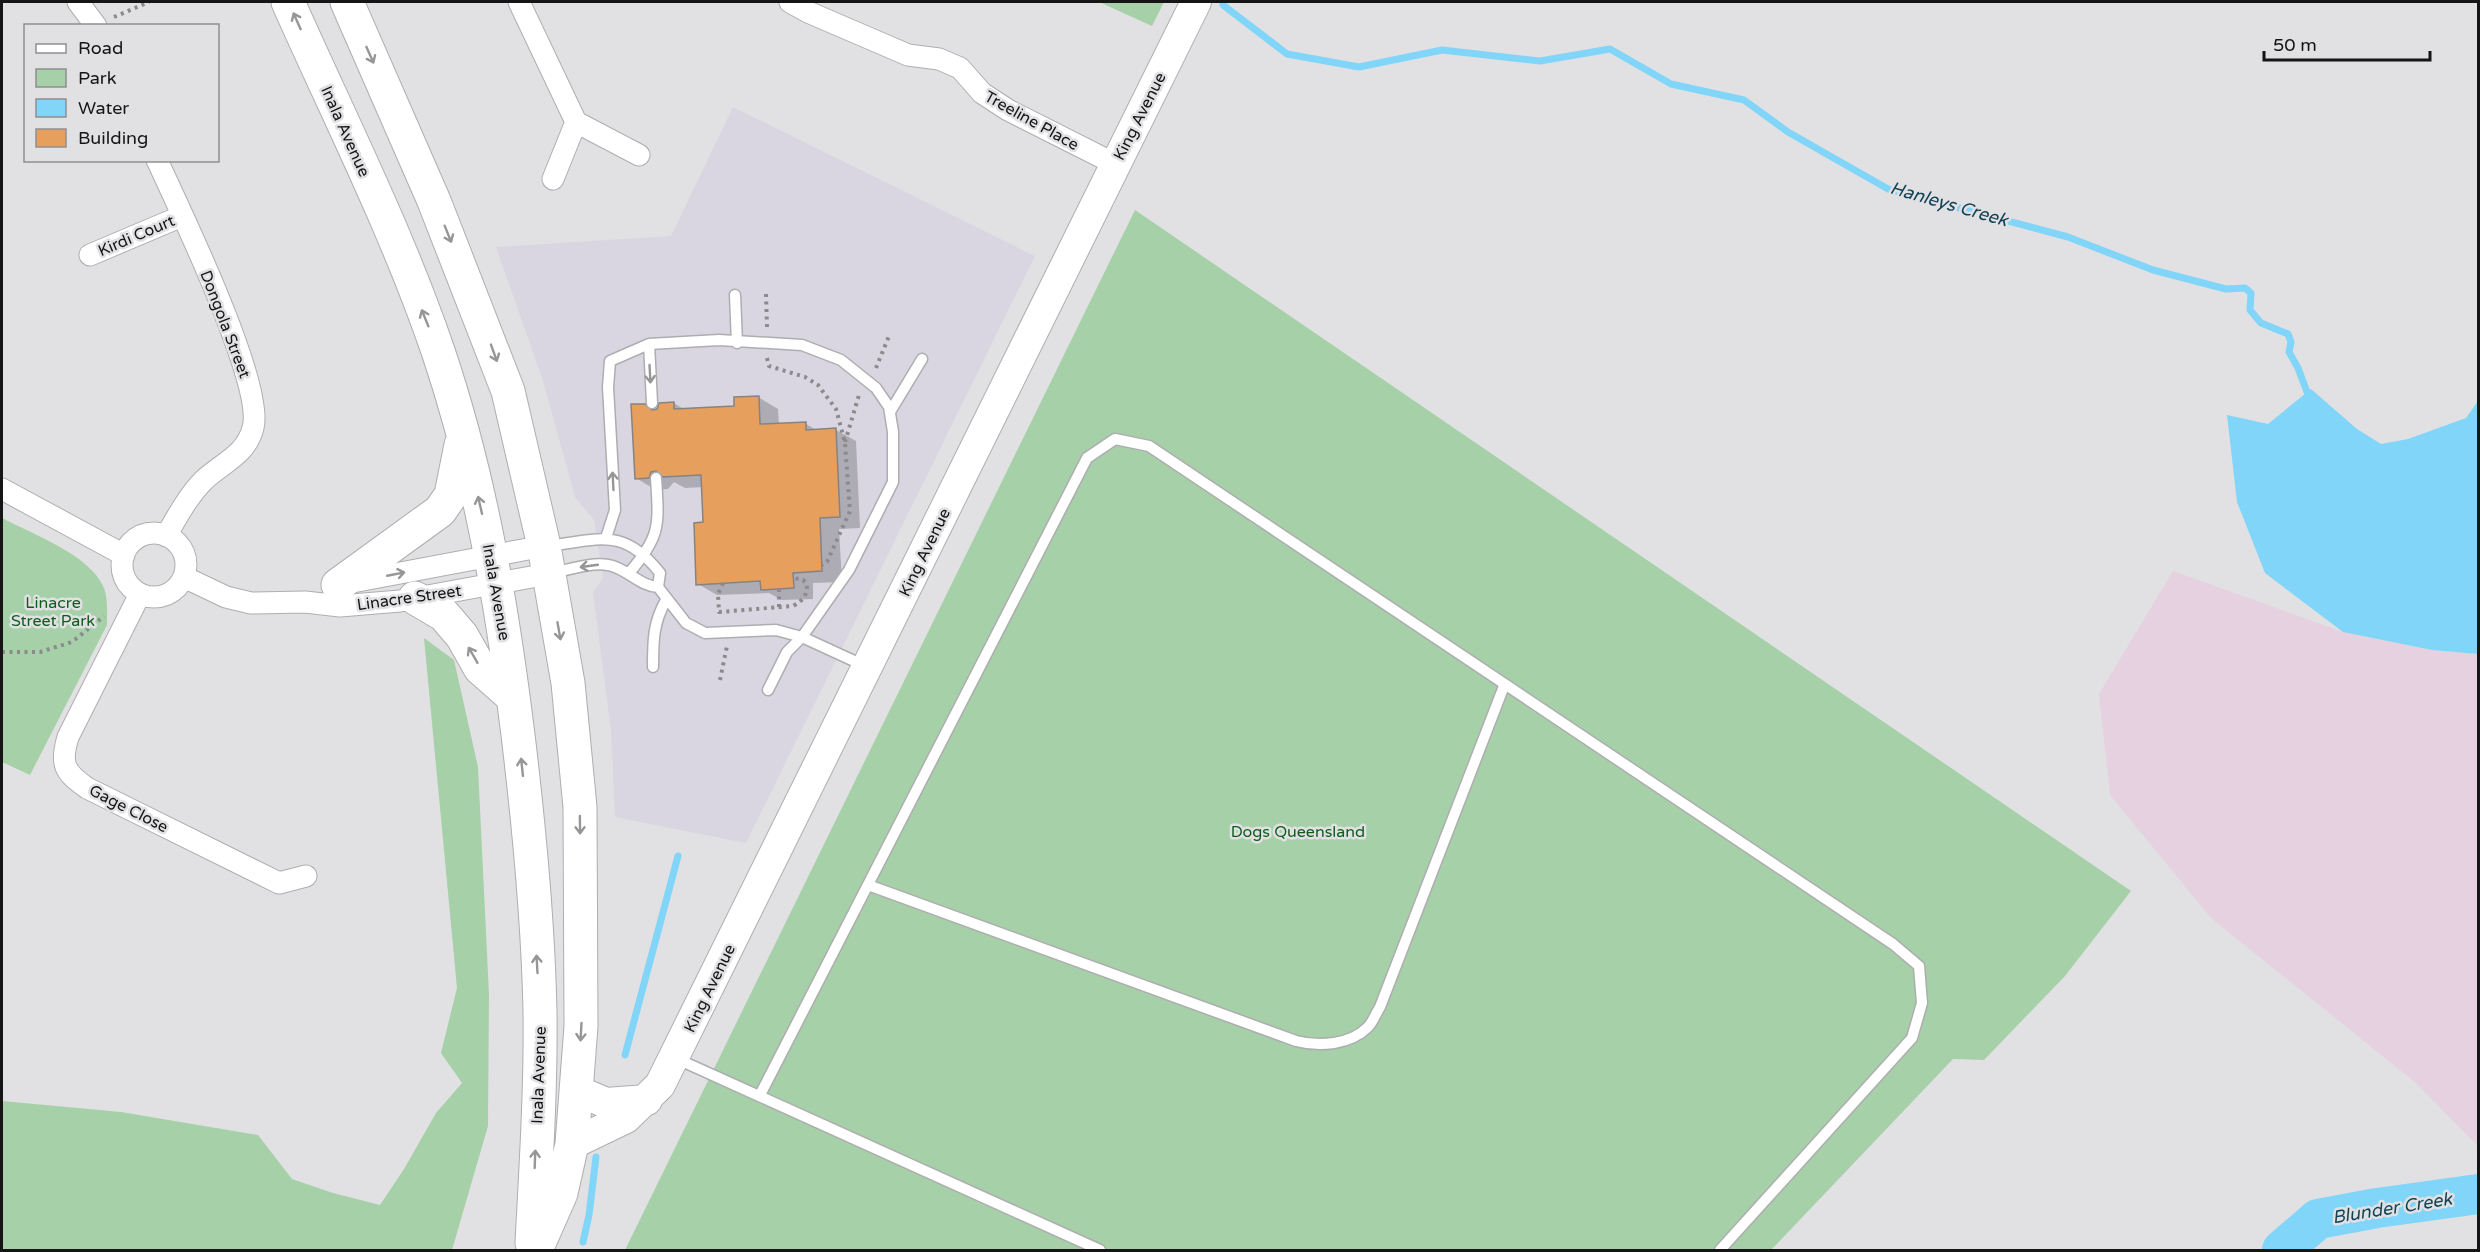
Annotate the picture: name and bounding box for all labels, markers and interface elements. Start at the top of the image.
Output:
one-way arrow [290,12,301,30]
legend [24,24,219,162]
scale bar [2264,24,2430,62]
text: 50 m [2273,34,2317,56]
text: Road [78,37,123,59]
one-way arrow [366,46,377,64]
text: Park [78,67,117,89]
street label: King Avenue [1109,69,1171,164]
street label: Inala Avenue [316,83,374,180]
street label: Treeline Place [981,87,1082,155]
text: Water [78,97,129,119]
text: Building [78,127,148,149]
water label: Hanleys Creek [1888,177,2012,232]
street label: Kirdi Court [95,211,178,261]
one-way arrow [443,224,454,243]
street label: Dongola Street [195,268,255,381]
one-way arrow [419,310,430,328]
one-way arrow [490,344,501,362]
one-way arrow [645,363,656,383]
one-way arrow [608,471,619,491]
one-way arrow [474,496,485,516]
street label: King Avenue [895,505,955,600]
street label: Inala Avenue [478,542,514,642]
one-way arrow [580,561,600,572]
one-way arrow [385,568,405,579]
street label: Linacre Street [356,581,463,615]
park label: Linacre Street Park [11,593,95,631]
one-way arrow [554,621,565,641]
one-way arrow [467,647,479,664]
one-way arrow [516,758,527,778]
street label: Gage Close [86,780,171,837]
one-way arrow [574,815,586,835]
park label: Dogs Queensland [1231,822,1365,842]
street label: King Avenue [680,941,740,1036]
one-way arrow [532,954,543,974]
one-way arrow [575,1022,586,1042]
street label: Inala Avenue [527,1026,551,1124]
one-way arrow [529,1149,541,1169]
water label: Blunder Creek [2330,1187,2455,1228]

